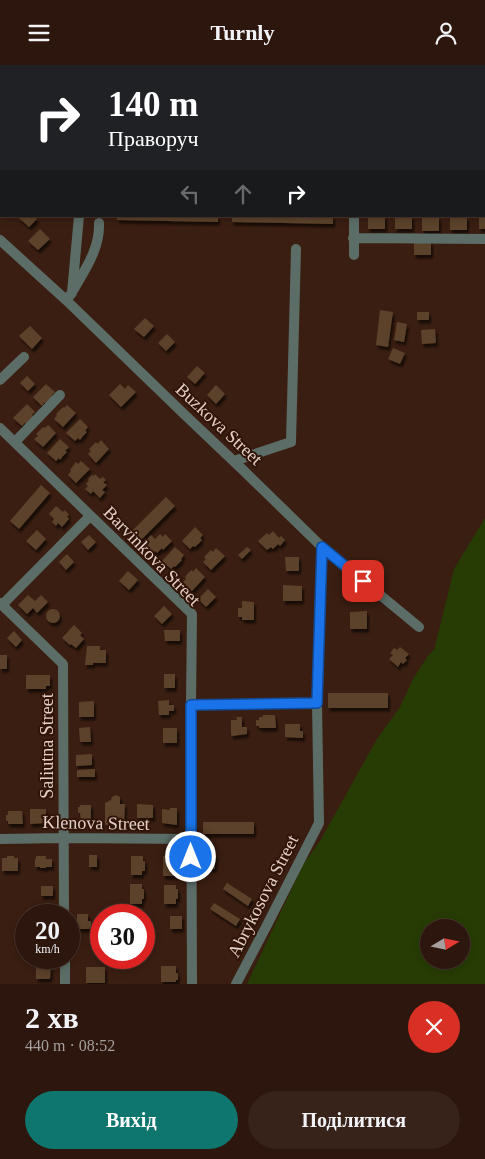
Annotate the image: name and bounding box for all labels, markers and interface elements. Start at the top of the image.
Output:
icon: menu [25,19,53,47]
icon: person [432,19,460,47]
text: Turnly [210,20,275,45]
icon: right [25,85,90,150]
text: 140 m [108,85,198,124]
text: Праворуч [108,126,199,151]
icon: left [176,180,204,208]
icon: ahead [229,180,257,208]
icon: right [282,180,310,208]
street label: Buzkova Street [172,379,266,469]
street label: Barvinkova Street [99,502,205,610]
pin [342,560,384,602]
icon: arrive [349,567,377,595]
street label: Saliutna Street [37,693,57,799]
street label: Klenova Street [42,812,150,834]
position arrow [164,830,216,882]
street label: Abrykosova Street [224,832,302,960]
speed limit sign: 30 [90,904,155,969]
text: 20 [35,917,60,944]
north arrow [420,919,470,969]
map controls [420,919,470,969]
text: km/h [35,942,60,956]
text: 2 хв [25,1001,79,1034]
button: close [408,1001,460,1053]
text: 440 m · 08:52 [25,1037,115,1054]
button: Вихід [25,1091,238,1149]
button: Поділитися [248,1091,460,1149]

